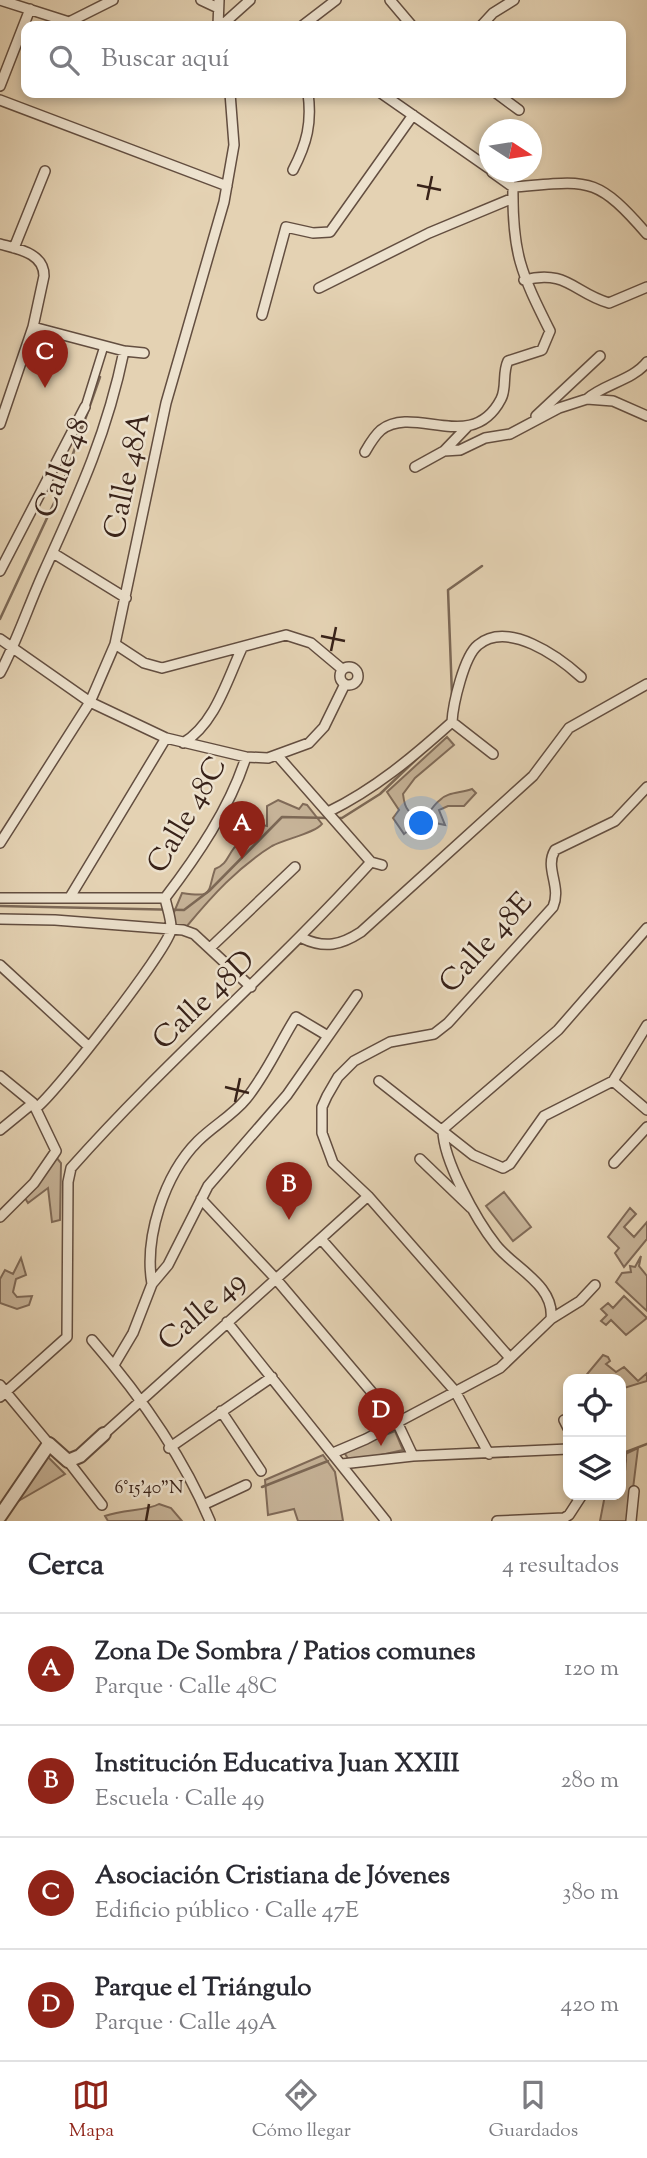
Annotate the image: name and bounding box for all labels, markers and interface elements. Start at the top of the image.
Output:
search box [21,21,626,98]
icon: search [45,41,83,79]
text: Buscar aquí [101,41,230,78]
north arrow [479,119,542,182]
pin: C [22,330,68,388]
street label: Calle 48A [94,408,163,543]
street label: Calle 48 [25,411,102,524]
street label: Calle 48C [137,749,239,882]
pin: A [219,801,265,859]
your location [404,806,438,840]
street label: Calle 48E [430,884,544,1004]
street label: Calle 48D [144,941,266,1061]
pin: B [266,1162,312,1220]
street label: Calle 49 [149,1262,256,1362]
map controls [563,1374,626,1500]
button: locate [563,1374,626,1437]
pin: D [358,1388,404,1446]
button: layers [563,1437,626,1500]
text: 6°15'40"N [115,1476,183,1502]
text: Cerca [28,1545,104,1588]
text: 4 resultados [502,1550,619,1583]
text: Zona De Sombra / Patios comunes [95,1634,476,1671]
text: A [42,1653,60,1686]
text: 120 m [564,1653,619,1686]
text: Parque · Calle 48C [95,1671,277,1704]
text: Institución Educativa Juan XXIII [95,1746,459,1783]
text: B [44,1765,58,1798]
text: 280 m [561,1765,619,1798]
text: Escuela · Calle 49 [95,1783,264,1816]
text: Asociación Cristiana de Jóvenes [95,1858,450,1895]
text: C [42,1877,60,1910]
text: 380 m [562,1877,619,1910]
text: Edificio público · Calle 47E [95,1895,359,1928]
text: Parque el Triángulo [95,1970,311,2007]
text: D [42,1989,60,2022]
text: 420 m [561,1989,619,2022]
text: Parque · Calle 49A [95,2007,277,2040]
tab: Mapa [69,2076,114,2145]
tab: Cómo llegar [252,2076,351,2145]
tab: Guardados [488,2076,578,2145]

